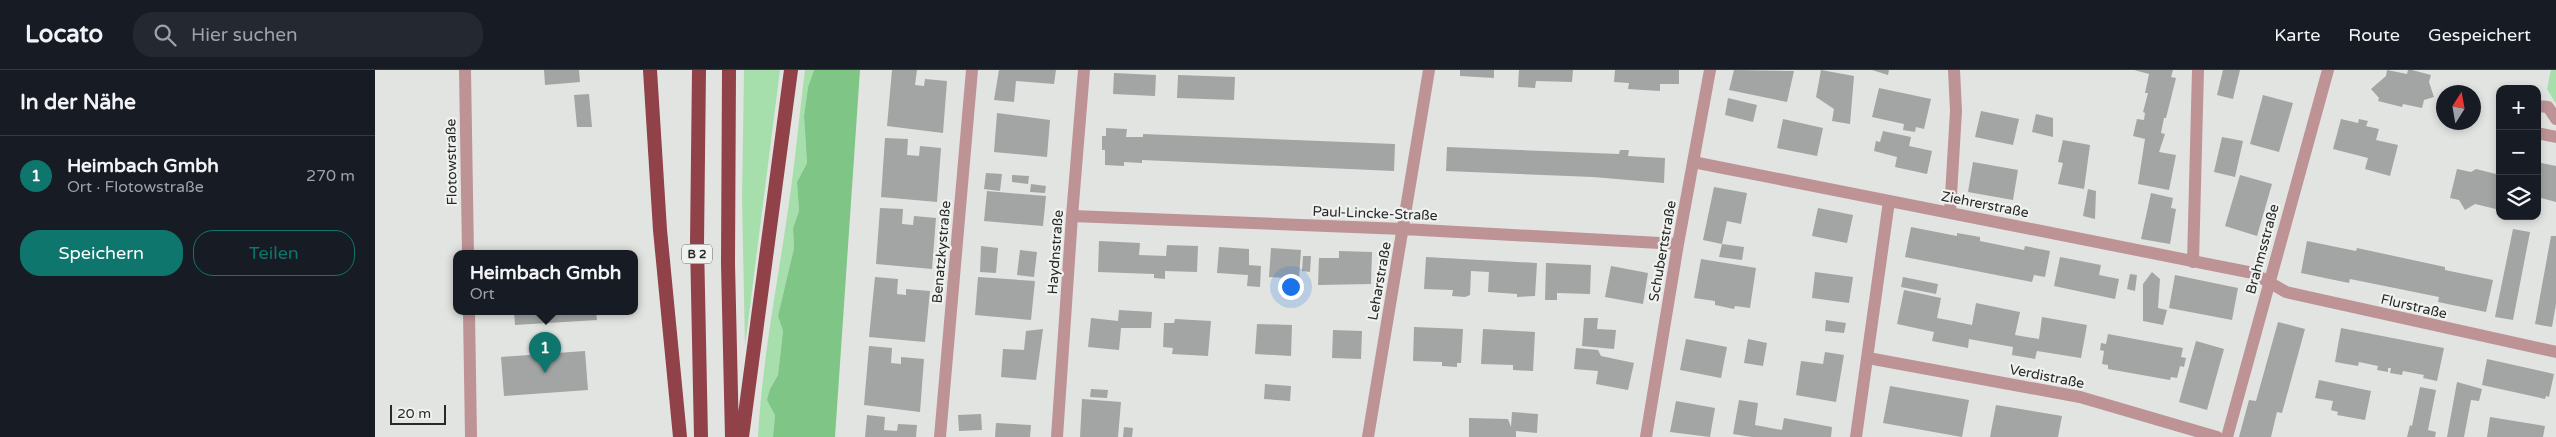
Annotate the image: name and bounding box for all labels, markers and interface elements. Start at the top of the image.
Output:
search box [133,12,483,57]
text: Locato [25,20,103,49]
icon: search [151,21,179,49]
text: Hier suchen [191,24,298,46]
text: Karte [2274,24,2320,46]
text: Route [2348,24,2400,46]
text: Gespeichert [2428,24,2531,46]
north arrow [2436,85,2481,130]
map controls [2496,85,2541,220]
button: + [2496,85,2541,130]
text: In der Nähe [20,90,136,115]
street label: Flotowstraße [442,118,461,206]
button: − [2496,130,2541,175]
text: Heimbach Gmbh [67,155,219,177]
text: 1 [31,166,41,186]
text: 270 m [306,166,355,186]
button: layers [2496,175,2541,220]
text: Ort · Flotowstraße [67,177,204,197]
street label: Ziehrerstraße [1940,188,2030,221]
street label: Schubertstraße [1645,199,1680,303]
street label: Benatzkystraße [929,200,954,304]
street label: Brahmsstraße [2242,202,2283,296]
street label: Paul-Lincke-Straße [1312,203,1438,224]
street label: Haydnstraße [1044,209,1067,295]
button: Speichern [20,230,183,276]
button: Teilen [193,230,355,276]
street label: Leharstraße [1364,240,1395,322]
road number: B 2 [682,244,712,263]
popup [453,250,638,315]
text: Heimbach Gmbh [470,262,621,284]
your location [1278,274,1304,300]
text: Ort [470,284,495,304]
street label: Flurstraße [2379,291,2449,322]
pin: 1 [529,332,561,373]
street label: Verdistraße [2008,361,2086,392]
scale bar [390,402,446,425]
text: 20 m [397,405,431,422]

